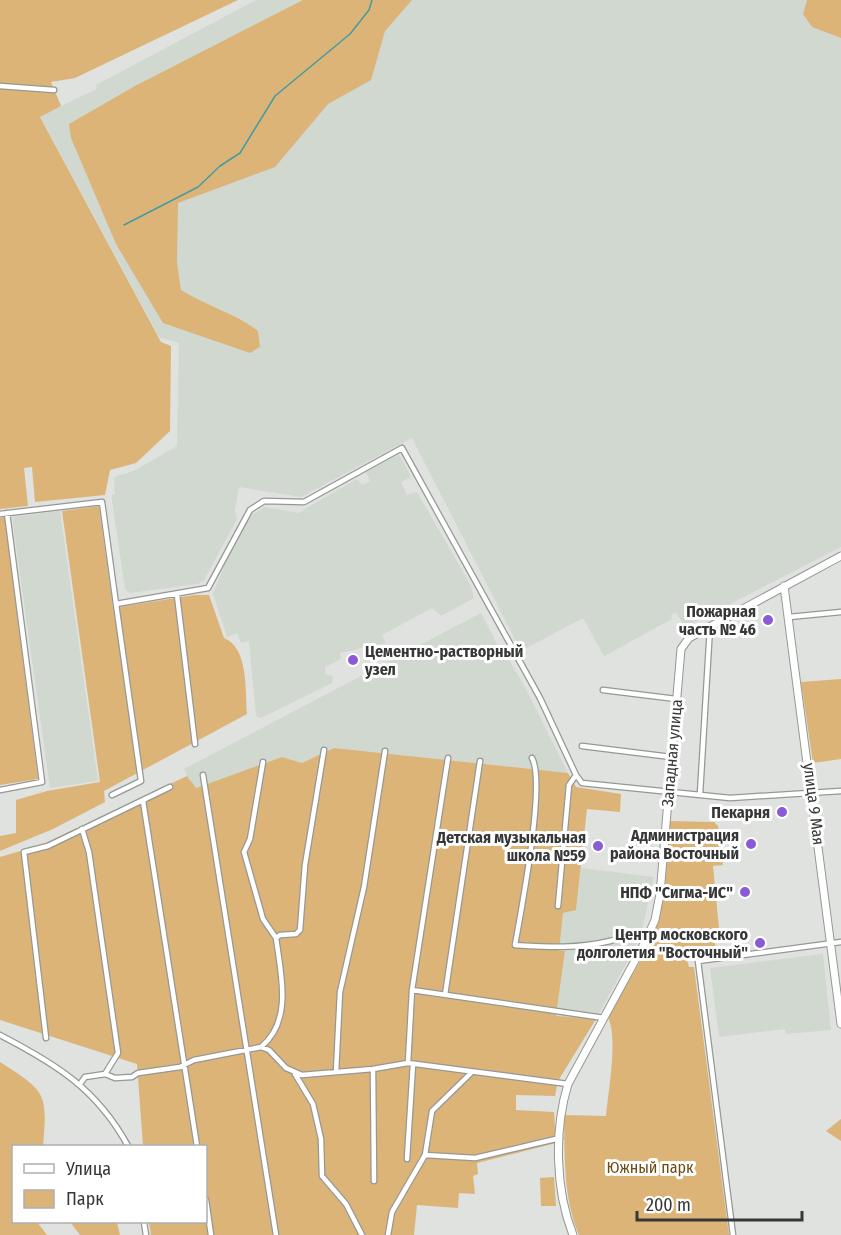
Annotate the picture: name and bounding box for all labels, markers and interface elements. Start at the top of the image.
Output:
place label: Пожарная часть № 46 [679,602,756,639]
marker: Пожарная часть № 46 [761,613,775,627]
place label: Цементно-растворный узел [364,642,523,679]
marker: Цементно-растворный узел [346,653,360,667]
street label: Западная улица [658,698,686,808]
street label: улица 9 Мая [800,762,828,846]
place label: Пекарня [711,803,770,822]
marker: Пекарня [775,805,789,819]
place label: Администрация района Восточный [610,826,739,863]
place label: Детская музыкальная школа №59 [436,828,586,865]
marker: Администрация района Восточный [744,837,758,851]
marker: Детская музыкальная школа №59 [591,839,605,853]
place label: НПФ "Сигма-ИС" [620,883,733,902]
marker: НПФ "Сигма-ИС" [738,885,752,899]
place label: Центр московского долголетия "Восточный" [576,925,748,962]
marker: Центр московского долголетия "Восточный" [753,936,767,950]
legend [12,1145,207,1223]
text: Улица [65,1158,111,1180]
park label: Южный парк [607,1158,694,1177]
scale bar [637,1184,802,1222]
text: Парк [66,1188,104,1210]
text: 200 m [646,1194,691,1216]

